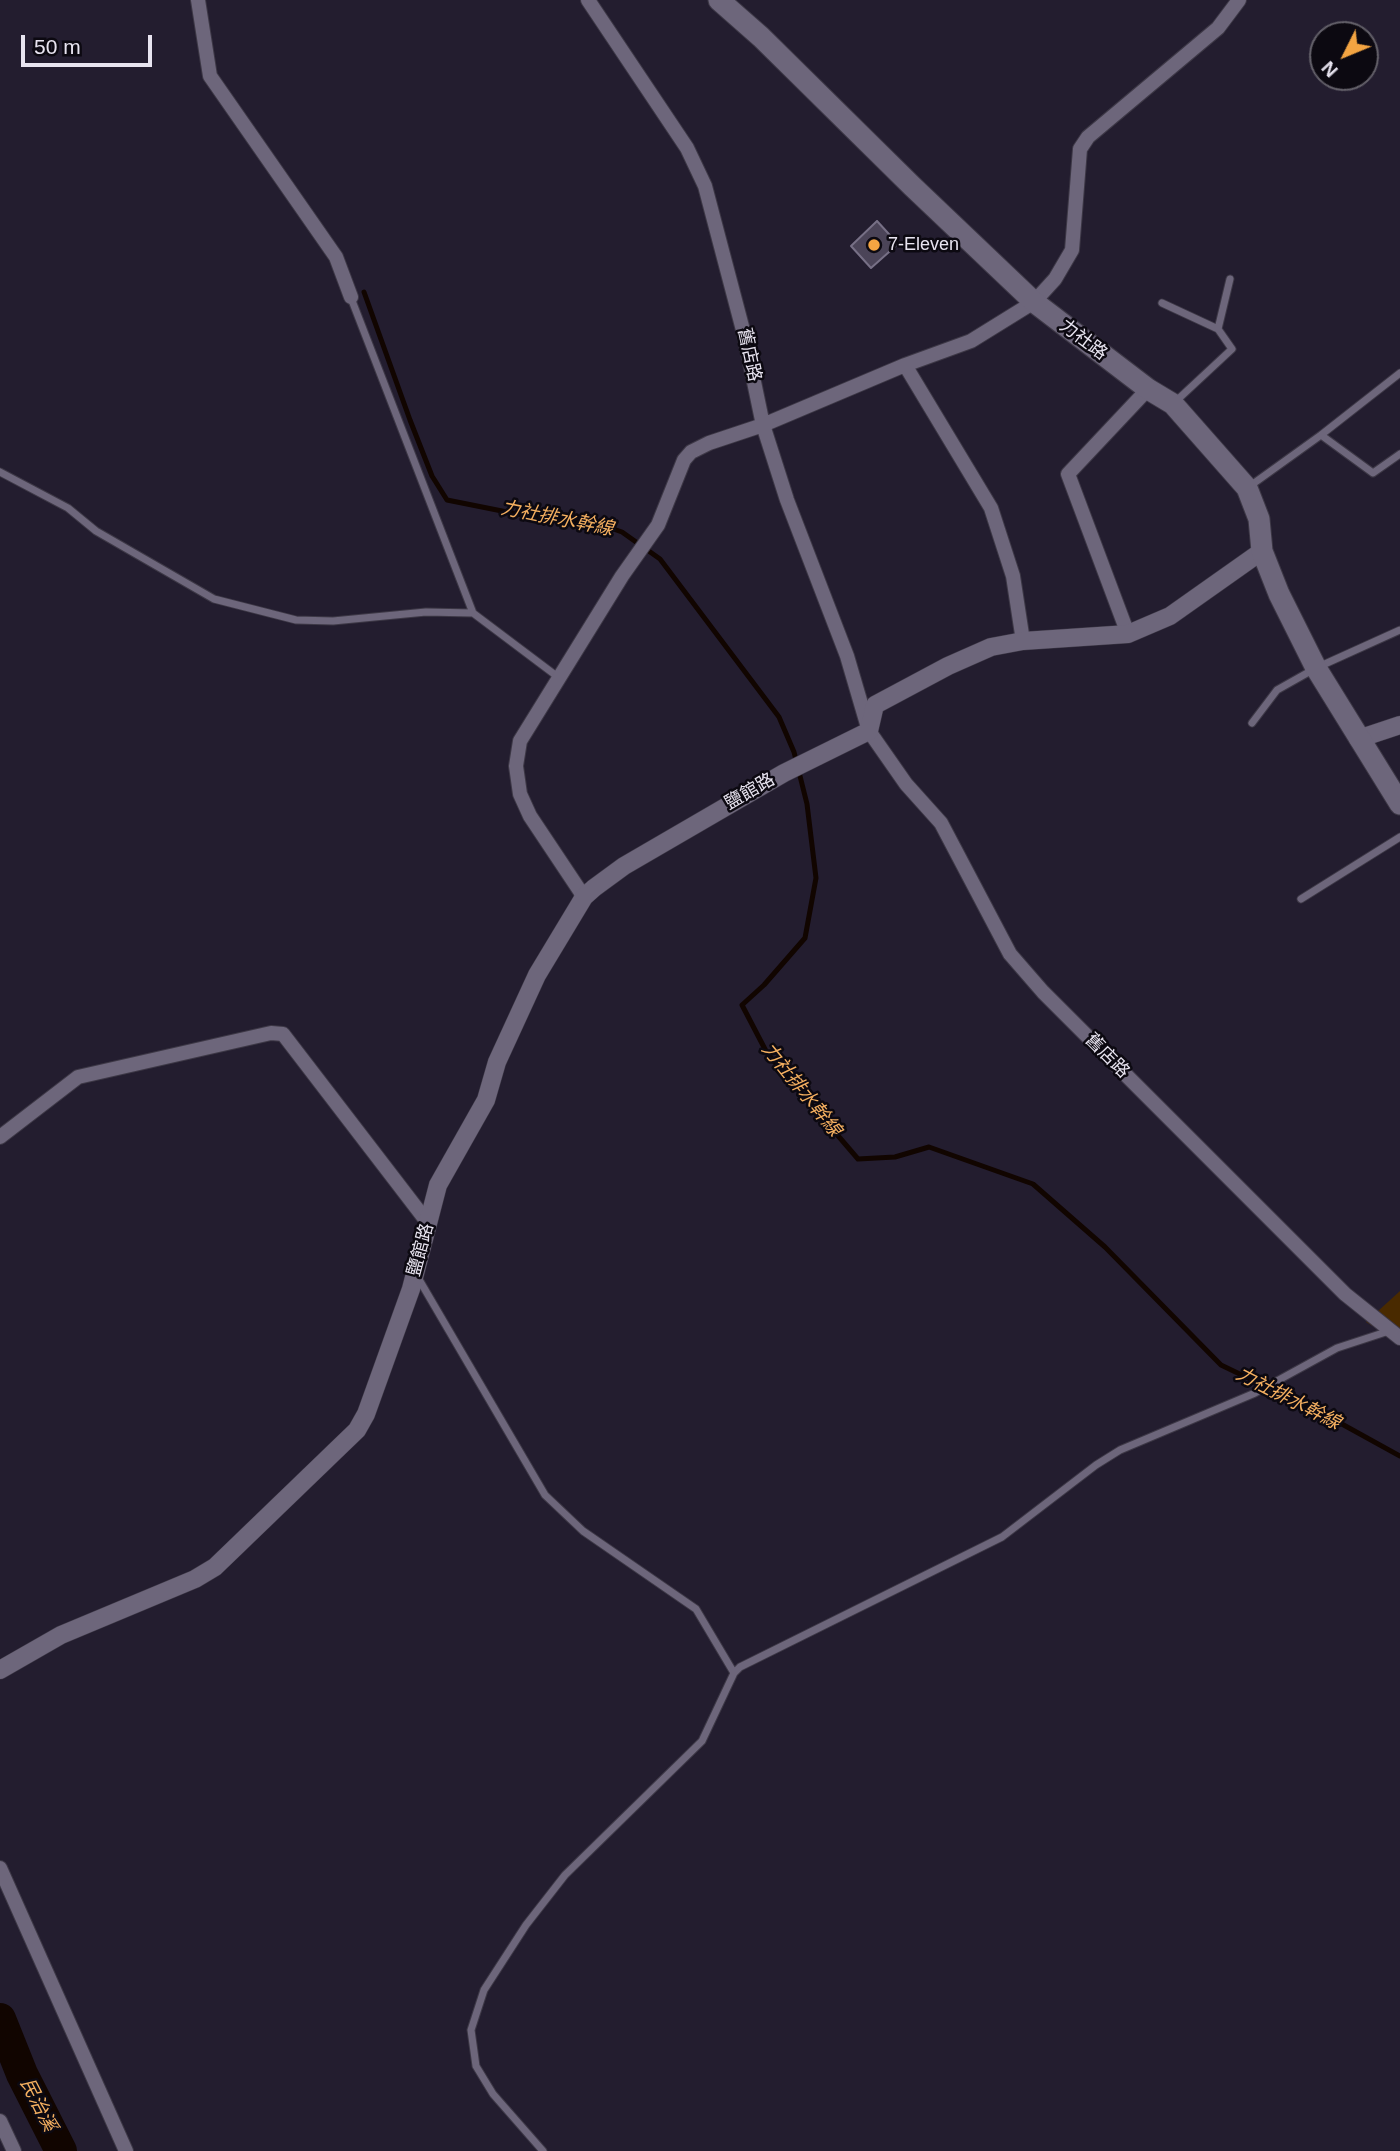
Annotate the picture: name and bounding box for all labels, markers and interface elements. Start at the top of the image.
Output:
scale bar [24,21,156,65]
north arrow [1309,21,1379,91]
text: 50 m [34,35,81,58]
text: N [1317,57,1342,81]
place label: 7-Eleven [888,234,959,256]
marker: 7-Eleven [866,237,882,253]
street label: 力社路 [1055,315,1111,365]
street label: 舊店路 [733,326,765,384]
water label: 力社排水幹線 [499,497,615,541]
street label: 鹽館路 [721,769,779,815]
street label: 舊店路 [1080,1029,1134,1083]
water label: 力社排水幹線 [756,1039,846,1141]
street label: 鹽館路 [404,1221,438,1279]
water label: 力社排水幹線 [1232,1363,1344,1435]
water label: 民治溪 [15,2074,61,2136]

